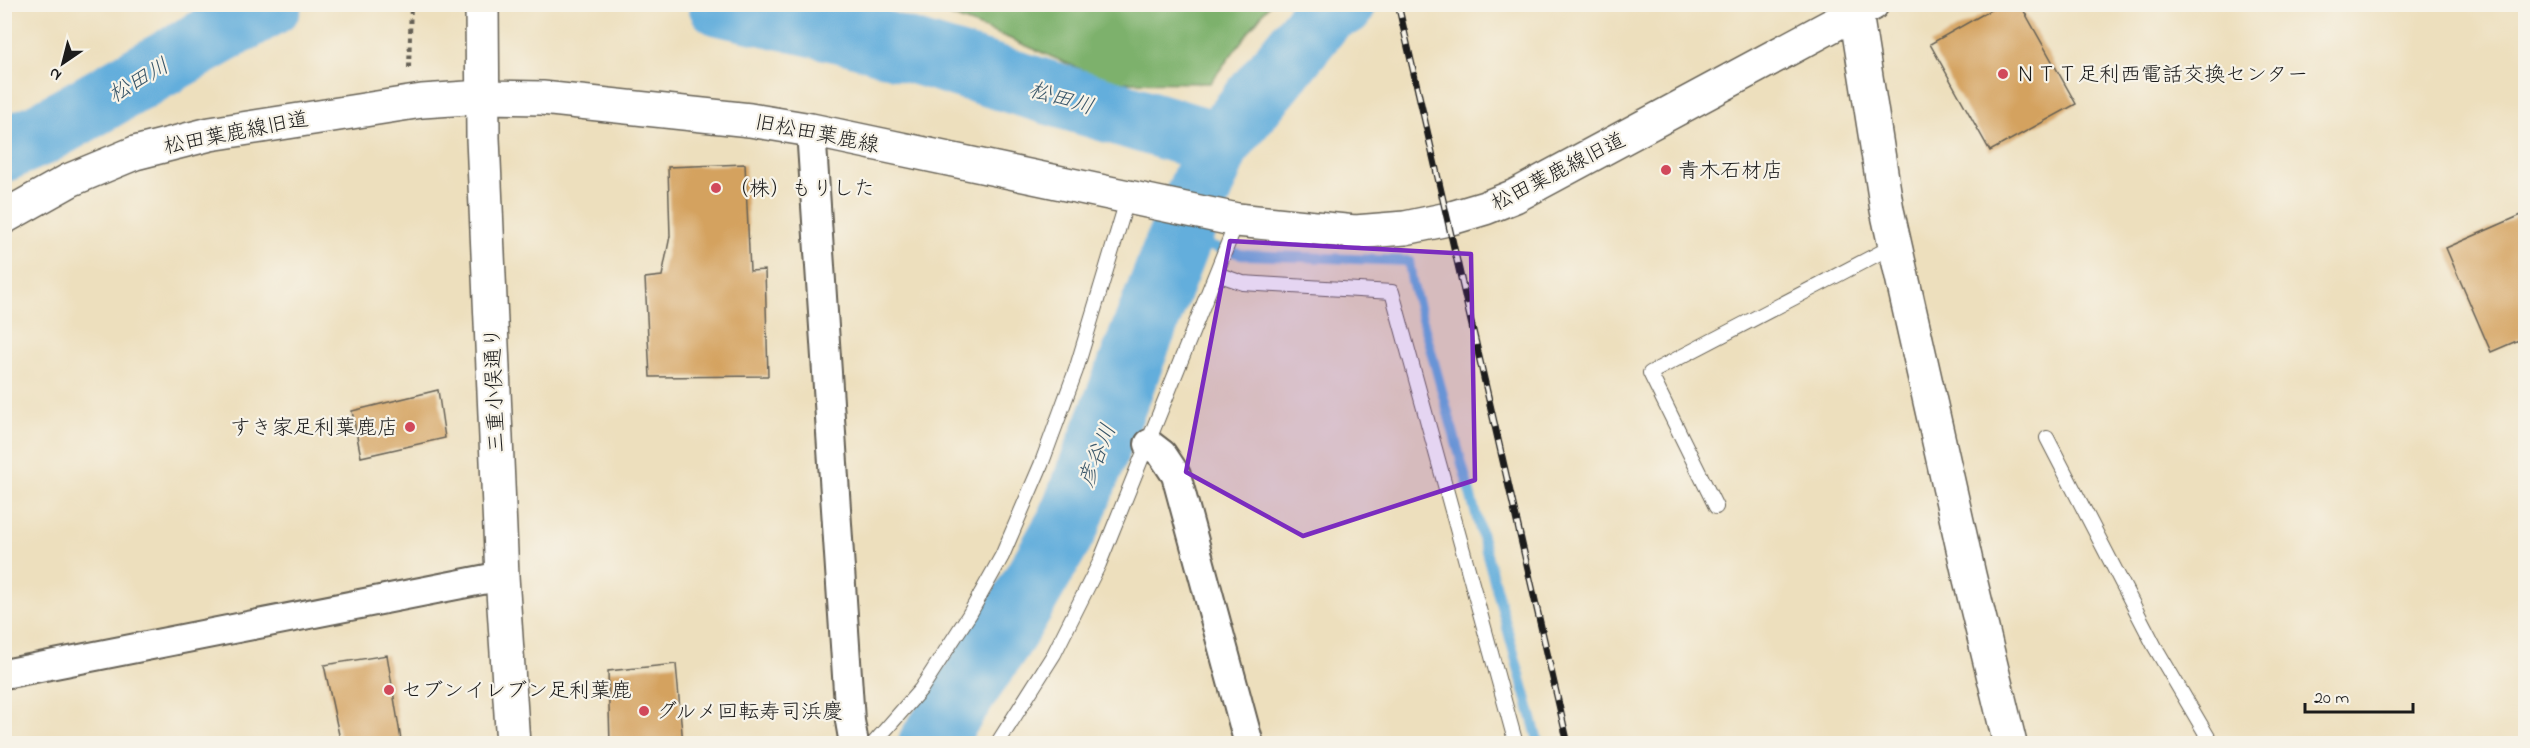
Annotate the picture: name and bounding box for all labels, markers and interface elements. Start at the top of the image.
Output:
north arrow [33,33,93,93]
water label: 松田川 [103,51,176,112]
text: N [44,61,67,87]
place label: ＮＴＴ足利西電話交換センター [2015,61,2308,91]
marker: ＮＴＴ足利西電話交換センター [1996,67,2010,81]
water label: 松田川 [1025,75,1097,125]
street label: 松田葉鹿線旧道 [161,105,311,163]
street label: 旧松田葉鹿線 [752,108,881,162]
street label: 松田葉鹿線旧道 [1487,126,1631,220]
place label: 青木石材店 [1678,157,1783,187]
marker: 青木石材店 [1659,163,1673,177]
place label: （株）もりした [728,175,875,205]
marker: （株）もりした [709,181,723,195]
street label: 三重小俣通り [479,326,513,453]
place label: すき家足利葉鹿店 [230,414,398,444]
marker: すき家足利葉鹿店 [403,420,417,434]
water label: 彦谷川 [1072,420,1126,493]
scale bar [2305,676,2413,714]
place label: セブンイレブン足利葉鹿 [401,677,632,707]
marker: セブンイレブン足利葉鹿 [382,683,396,697]
text: 20 m [2314,686,2349,712]
place label: グルメ回転寿司浜慶 [656,698,843,728]
marker: グルメ回転寿司浜慶 [637,704,651,718]

